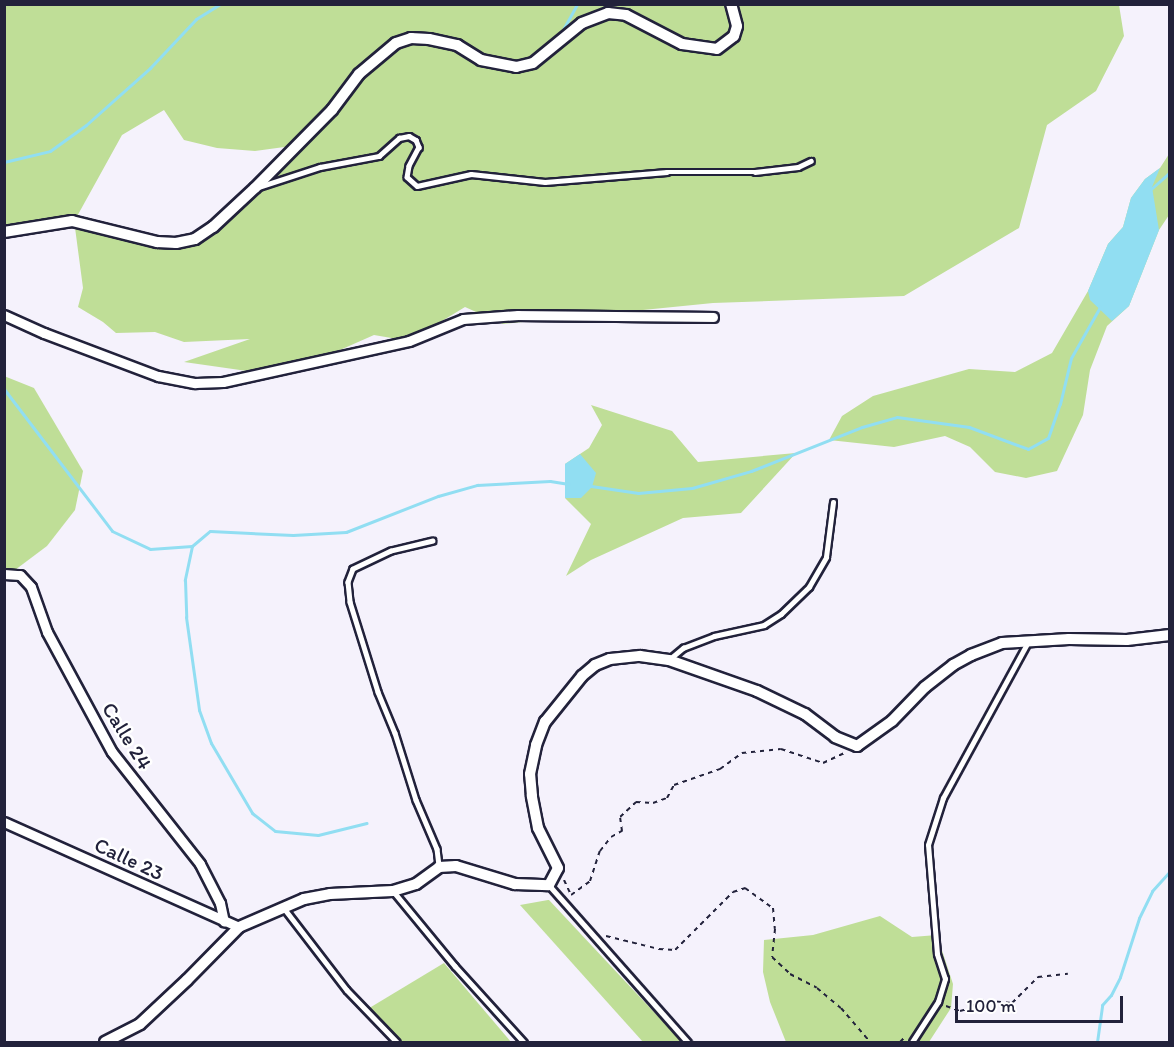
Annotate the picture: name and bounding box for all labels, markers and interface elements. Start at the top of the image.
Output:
street label: Calle 24 [97,698,157,774]
street label: Calle 23 [90,832,168,886]
scale bar [958,984,1126,1022]
text: 100 m [966,995,1016,1017]

